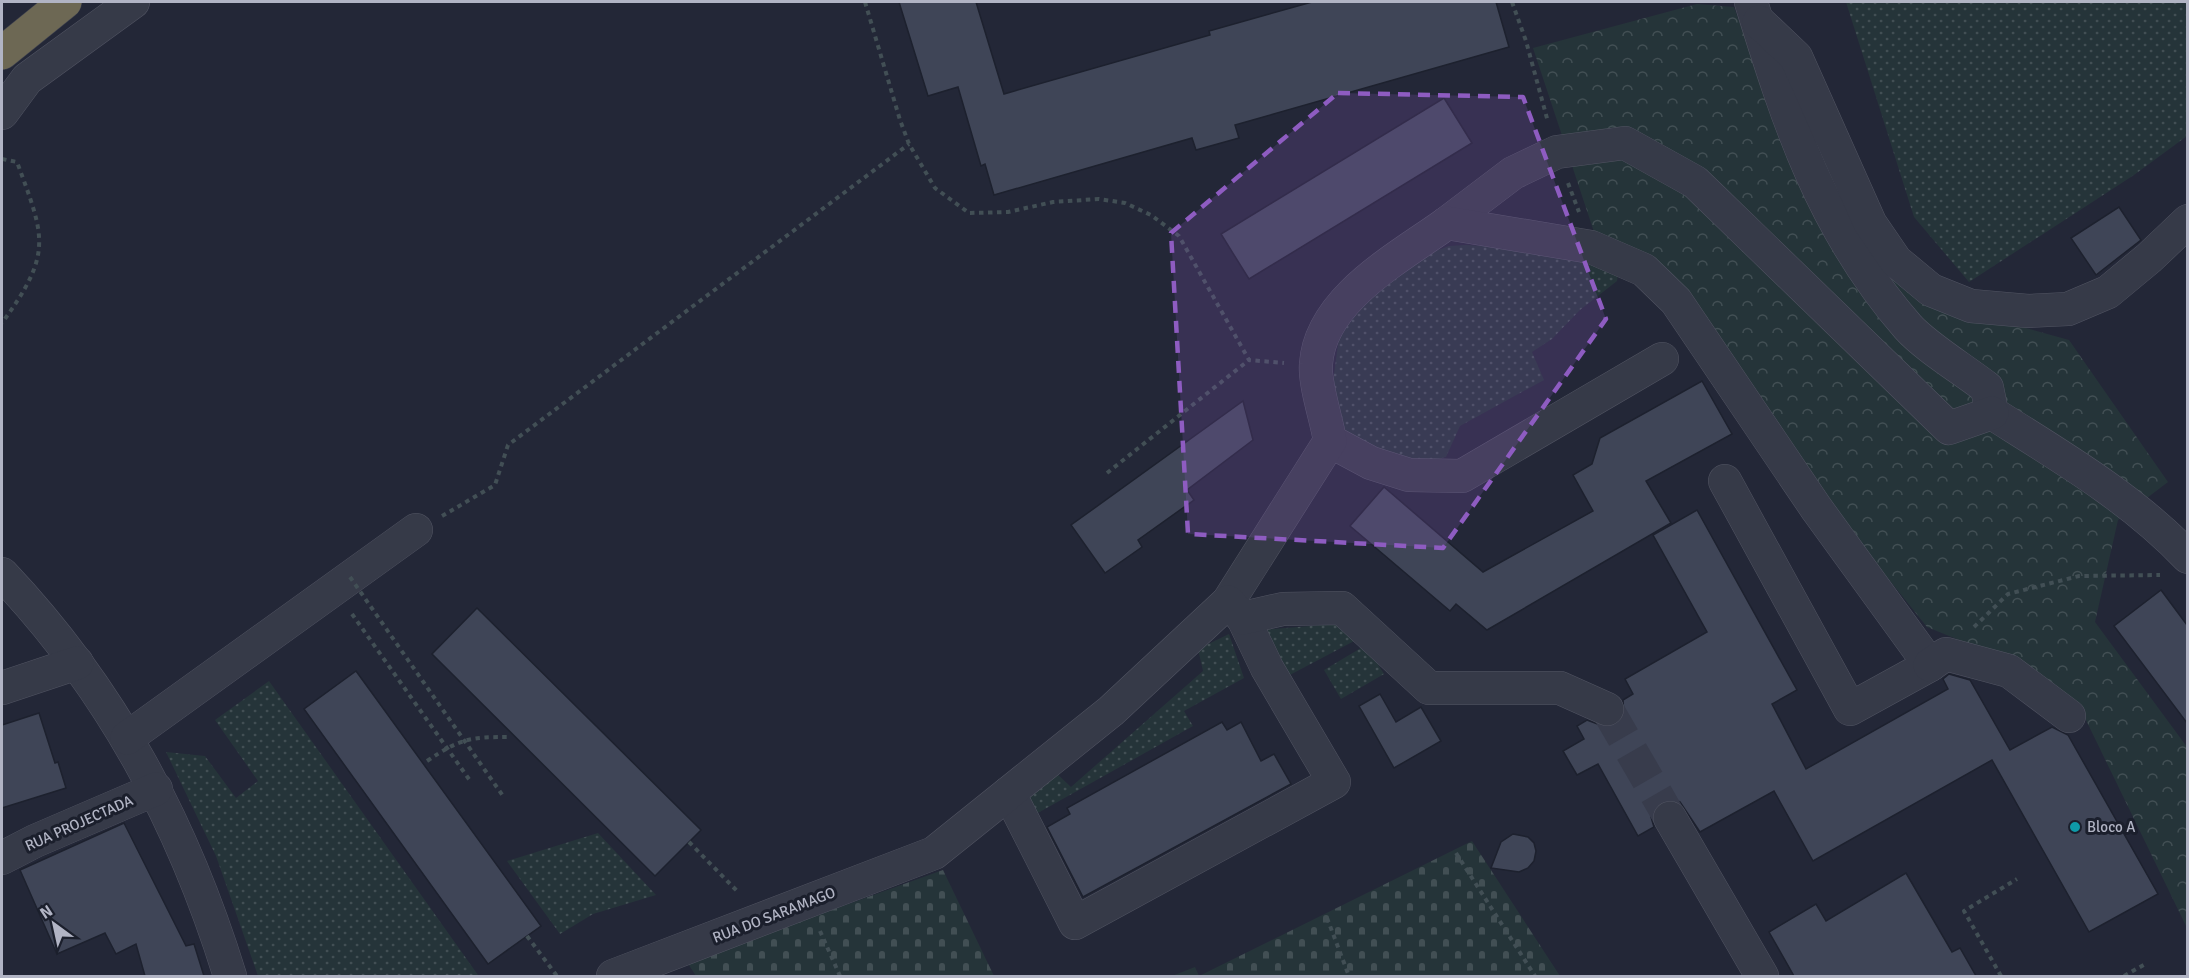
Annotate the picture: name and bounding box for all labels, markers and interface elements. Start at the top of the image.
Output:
street label: RUA PROJECTADA [22,791,136,855]
place label: Bloco A [2087,818,2135,836]
marker: Bloco A [2068,820,2082,834]
street label: RUA DO SARAMAGO [710,883,838,947]
north arrow [24,894,84,954]
text: N [36,901,56,924]

